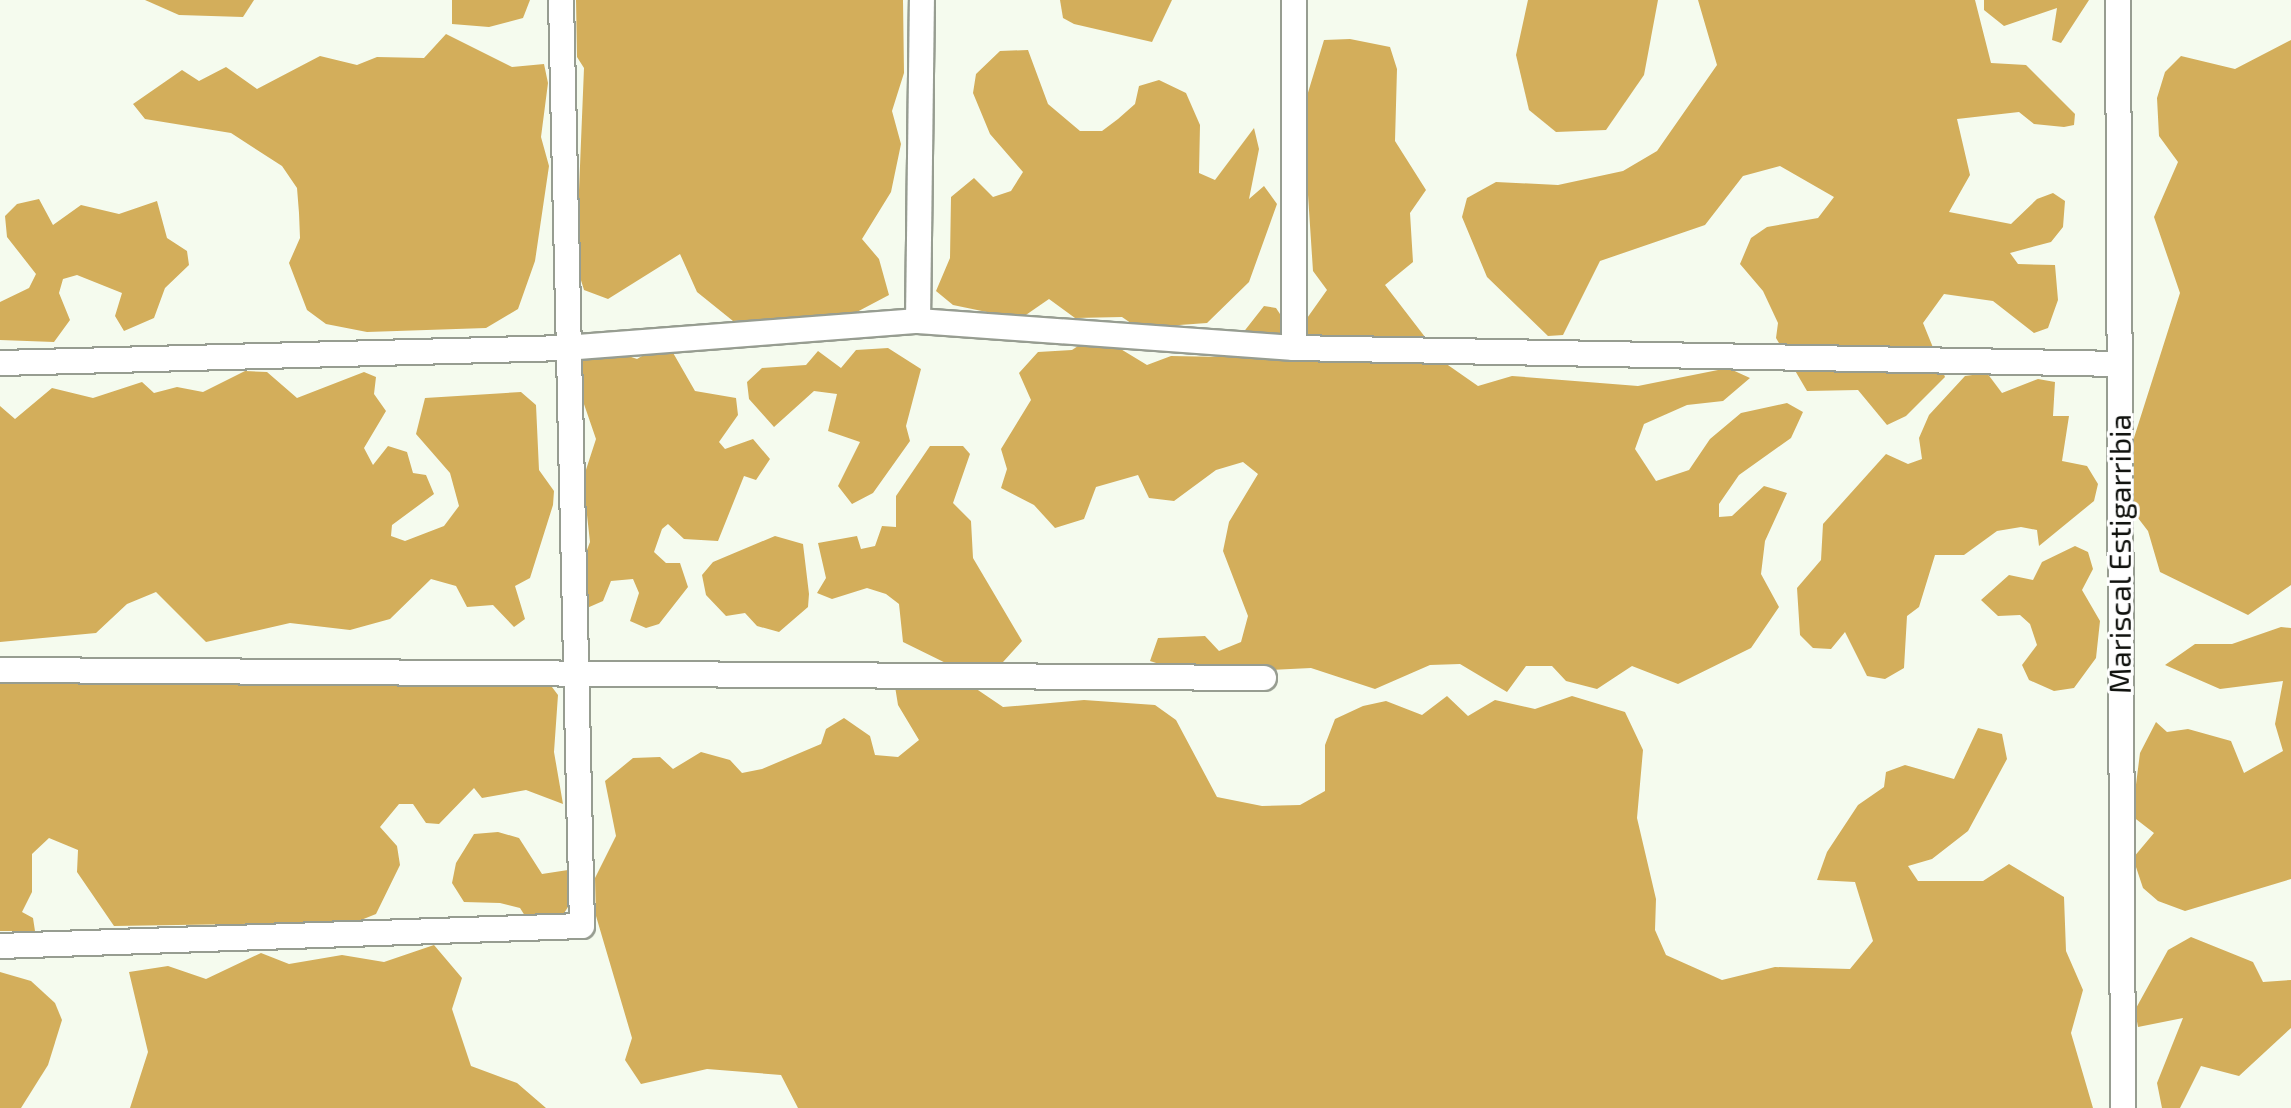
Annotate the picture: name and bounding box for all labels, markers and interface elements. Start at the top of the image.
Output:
street label: Mariscal Estigarribia [2101,414,2137,694]

